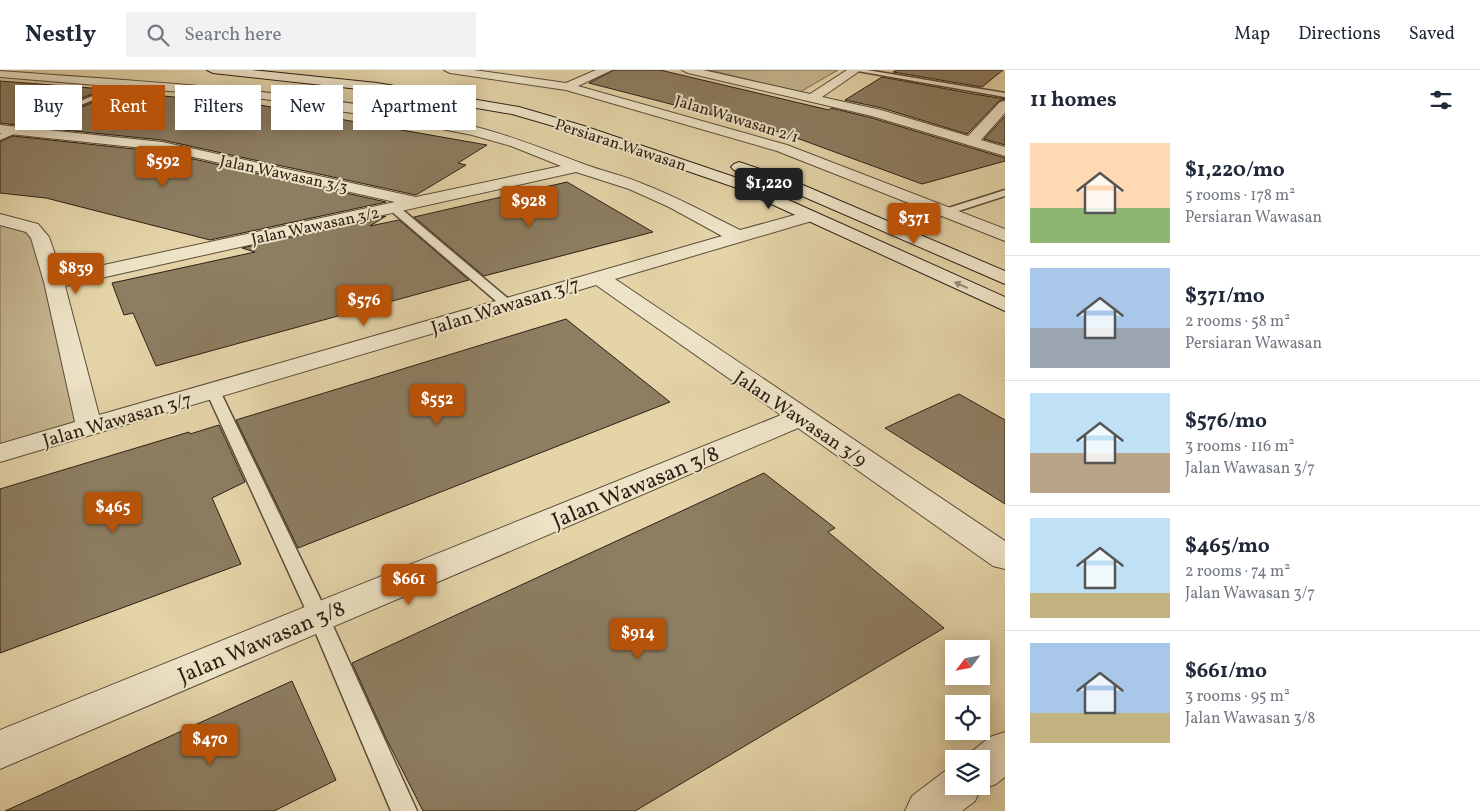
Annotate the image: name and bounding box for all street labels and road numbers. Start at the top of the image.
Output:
street label: Jalan Wawasan 2/1 [672,91,801,149]
street label: Persiaran Wawasan [552,114,689,178]
street label: Jalan Wawasan 3/3 [218,151,350,199]
street label: Jalan Wawasan 3/2 [249,203,381,251]
street label: Jalan Wawasan 3/7 [428,272,583,342]
street label: Jalan Wawasan 3/9 [728,365,872,474]
street label: Jalan Wawasan 3/7 [40,387,195,455]
street label: Jalan Wawasan 3/8 [547,439,724,538]
street label: Jalan Wawasan 3/8 [173,594,350,693]

